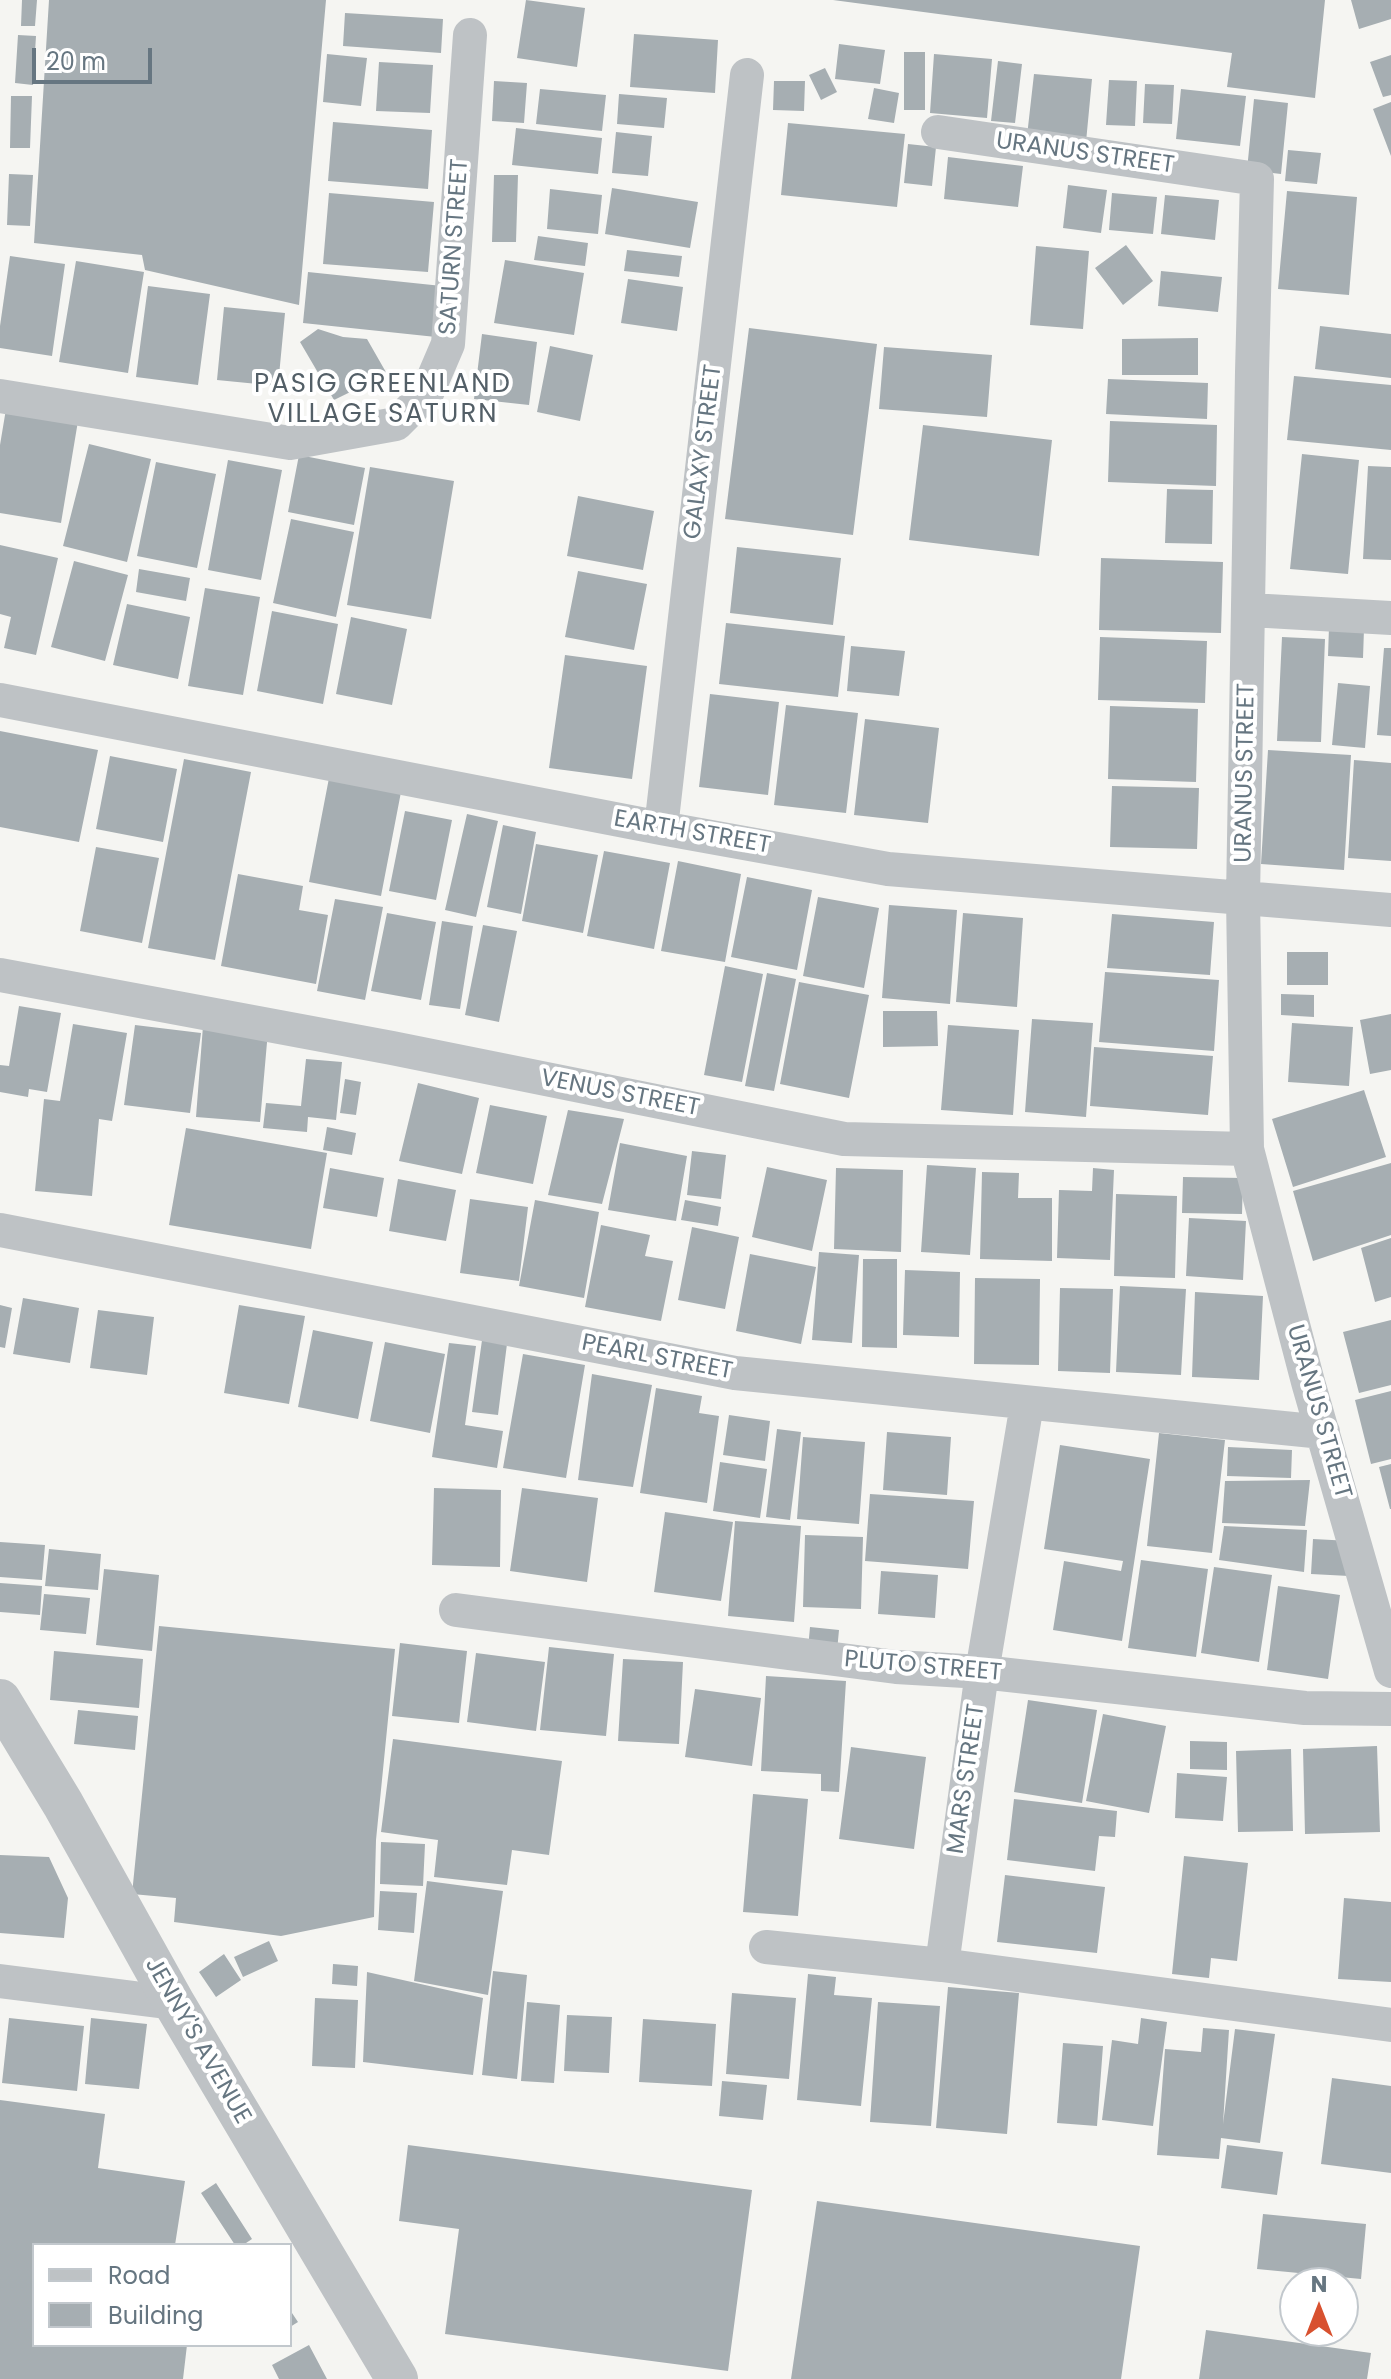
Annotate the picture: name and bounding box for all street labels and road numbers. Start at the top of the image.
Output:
street label: URANUS STREET [994,127,1176,181]
street label: SATURN STREET [434,158,476,336]
street label: GALAXY STREET [679,363,729,541]
street label: URANUS STREET [1230,683,1262,863]
street label: EARTH STREET [612,805,772,861]
street label: VENUS STREET [538,1064,702,1124]
street label: URANUS STREET [1279,1322,1357,1502]
street label: PEARL STREET [579,1329,735,1387]
street label: PLUTO STREET [843,1646,1003,1688]
street label: MARS STREET [942,1702,992,1856]
street label: JENNY'S AVENUE [138,1953,256,2129]

